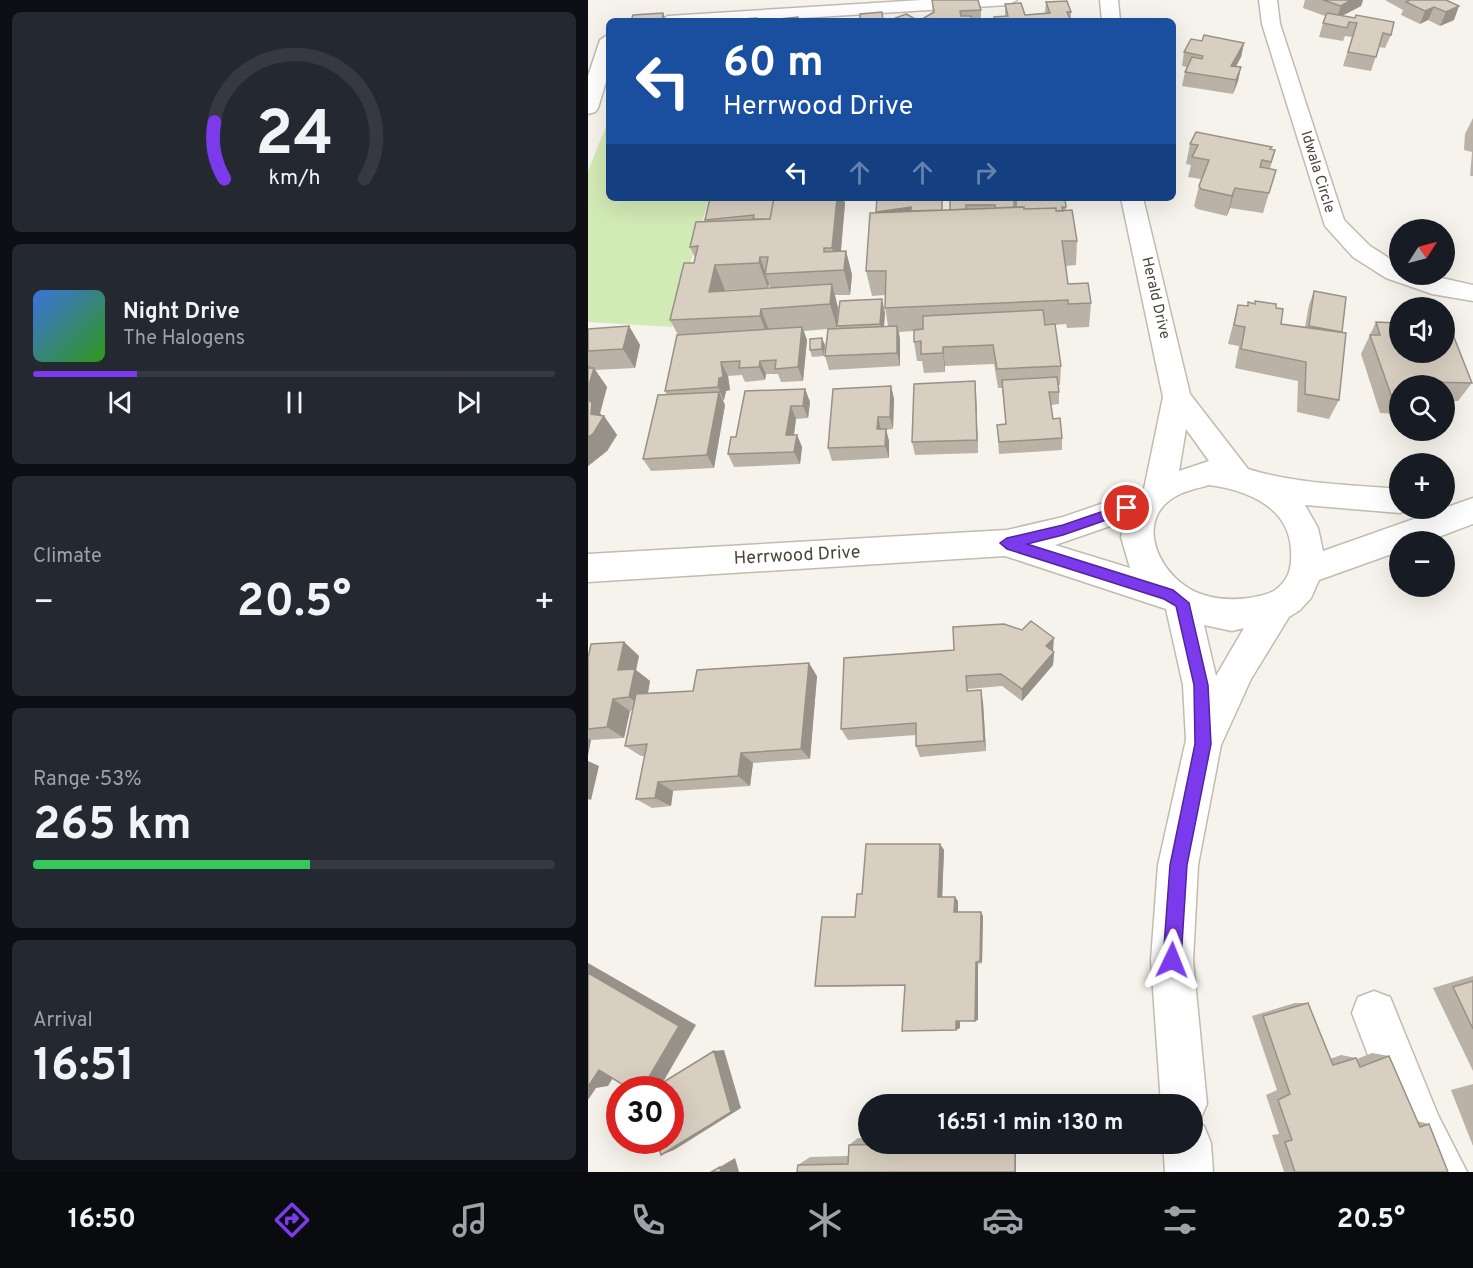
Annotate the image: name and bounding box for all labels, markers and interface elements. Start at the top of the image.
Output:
text: 60 m [723,38,824,91]
icon: left [624,42,702,120]
text: Herrwood Drive [723,90,913,124]
text: 24 [255,98,333,177]
street label: Idwala Circle [1295,129,1339,215]
icon: left [780,156,813,189]
icon: ahead [843,156,876,189]
icon: ahead [906,156,939,189]
icon: right [969,156,1002,189]
text: km/h [268,165,320,192]
north arrow [1389,219,1455,285]
map controls [1389,219,1455,597]
street label: Herald Drive [1136,255,1174,341]
button: sound [1389,297,1455,363]
text: Night Drive [123,299,240,326]
text: The Halogens [123,326,245,352]
button: search [1389,375,1455,441]
icon: previous [104,386,137,419]
icon: pause [278,386,311,419]
icon: next [452,386,485,419]
button: + [1389,453,1455,519]
pin [1101,482,1152,533]
icon: arrive [1110,491,1143,524]
button: − [1389,531,1455,597]
street label: Herrwood Drive [733,541,861,571]
text: Climate [33,544,102,570]
text: 20.5° [237,575,351,632]
text: − [33,583,54,625]
text: + [534,583,555,625]
text: Range · 53% [33,767,142,793]
text: 265 km [33,798,192,855]
position arrow [1140,928,1204,992]
text: Arrival [33,1008,93,1034]
text: 16:51 [33,1039,135,1096]
speed limit sign: 30 [606,1076,684,1154]
text: 16:51 · 1 min · 130 m [938,1110,1123,1137]
icon: directions [271,1199,313,1241]
icon: music [449,1199,491,1241]
icon: phone [627,1199,669,1241]
icon: climate [804,1199,846,1241]
icon: car [982,1199,1024,1241]
icon: filters [1159,1199,1201,1241]
text: 16:50 [68,1203,136,1237]
text: 20.5° [1337,1203,1405,1237]

